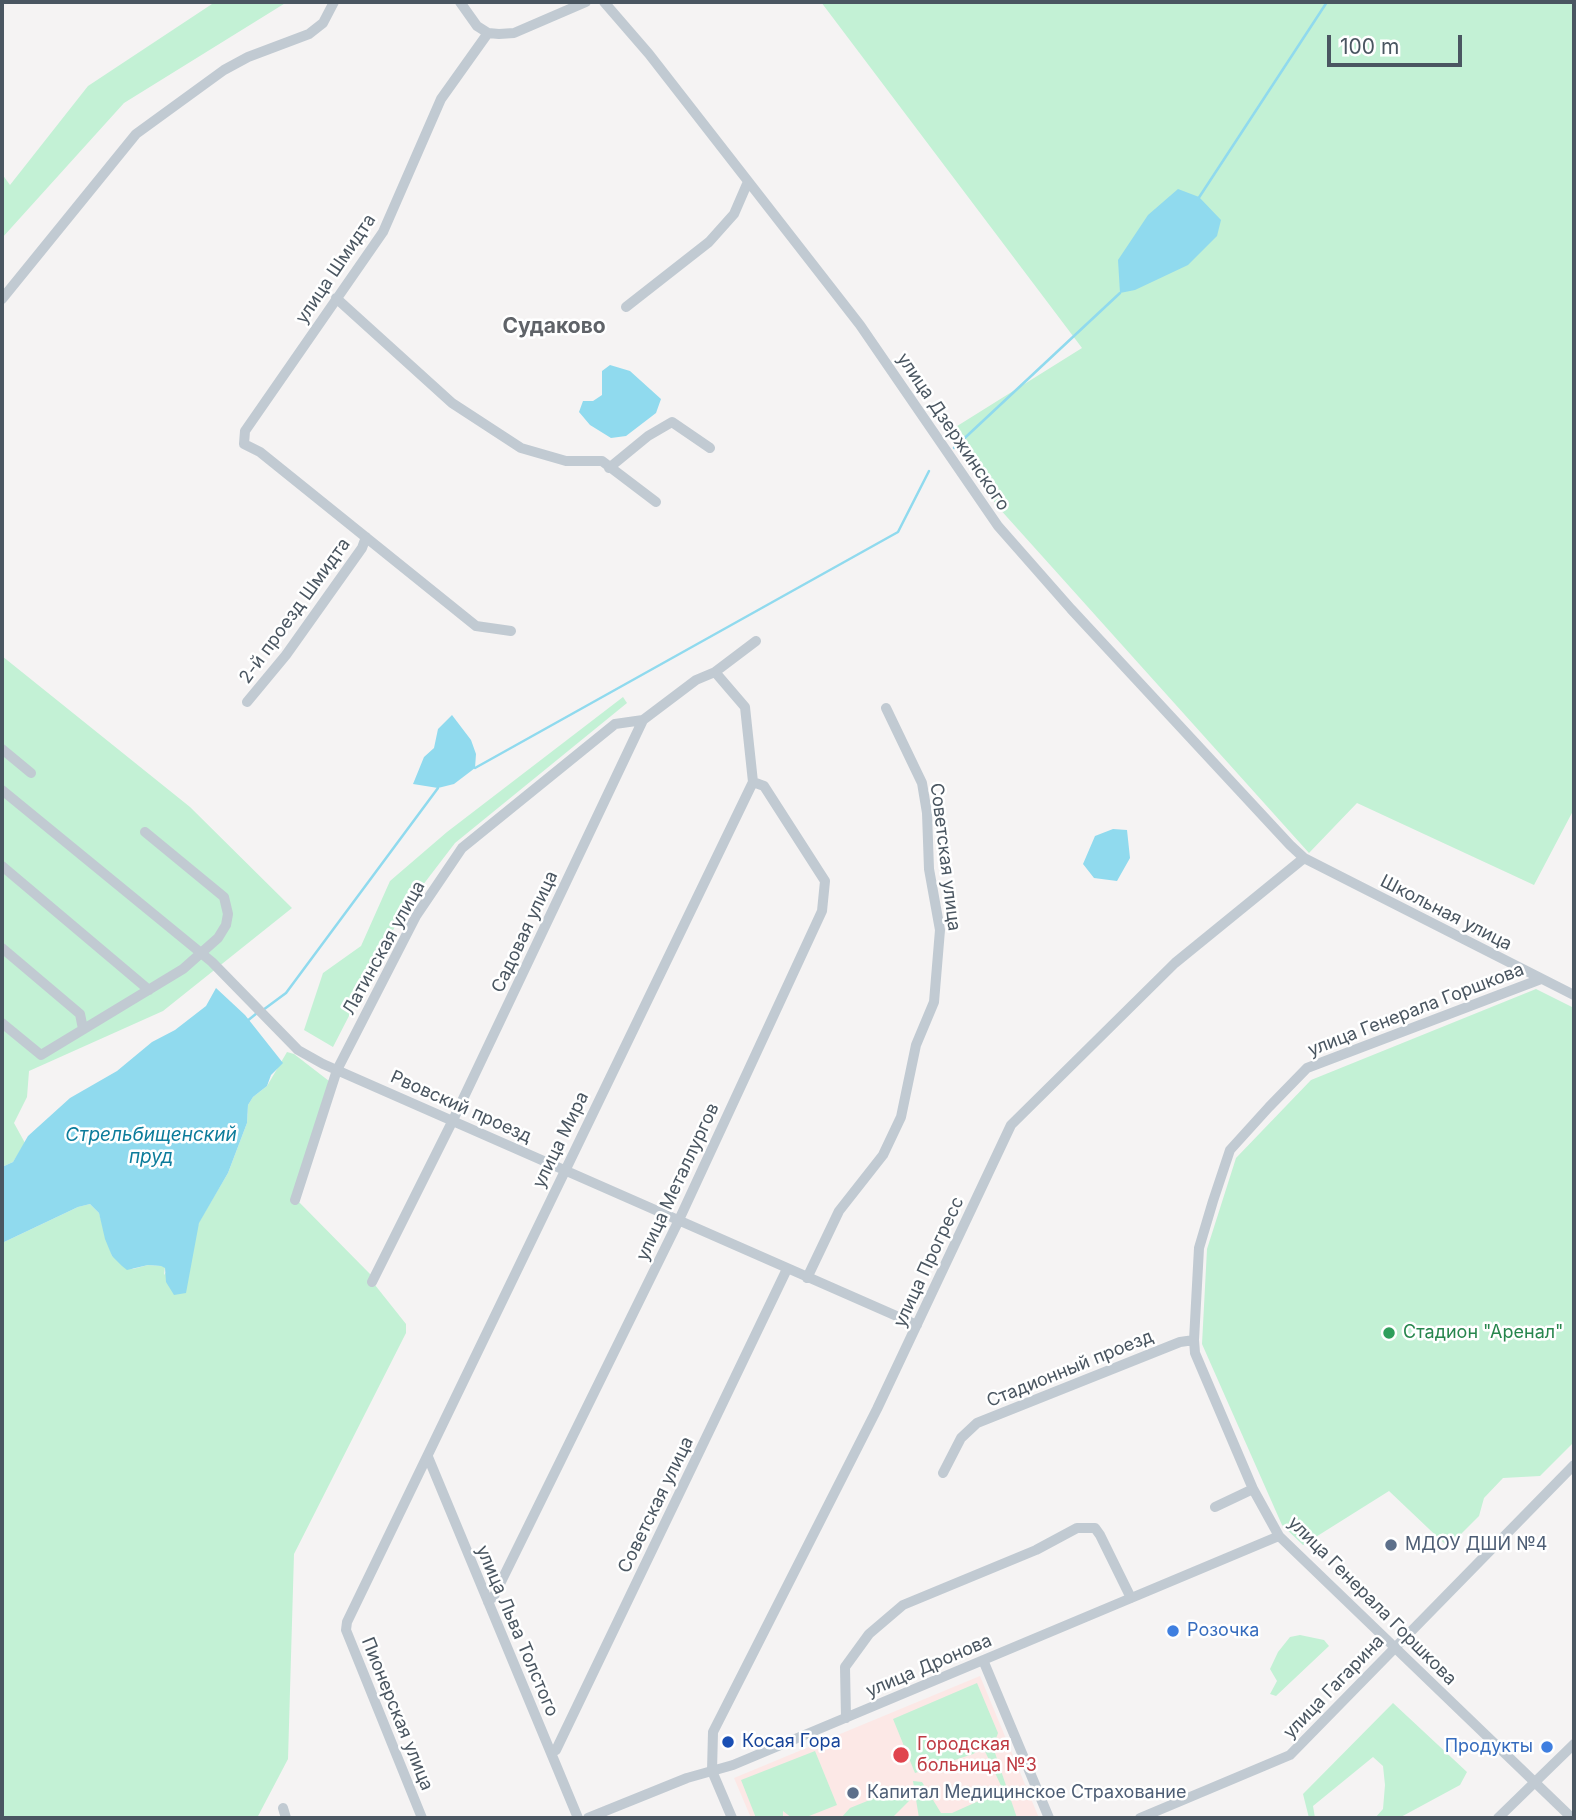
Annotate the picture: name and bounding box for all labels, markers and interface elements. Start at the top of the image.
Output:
scale bar [1331,21,1466,65]
text: 100 m [1340,34,1399,59]
street label: улица Шмидта [291,210,381,328]
district label: Судаково [502,314,606,340]
street label: улица Дзержинского [892,349,1014,515]
street label: 2-й проезд Шмидта [235,534,355,688]
street label: Советская улица [925,782,965,932]
street label: Садовая улица [487,868,563,996]
street label: Школьная улица [1377,871,1515,955]
street label: Латинская улица [338,877,430,1019]
street label: улица Генерала Горшкова [1305,959,1527,1061]
street label: Рвовский проезд [387,1066,535,1148]
street label: улица Мира [528,1088,594,1192]
street label: улица Металлургов [632,1100,724,1264]
water label: Стрельбищенский пруд [65,1124,237,1168]
street label: улица Прогресс [889,1193,969,1331]
place label: Стадион "Аренал" [1403,1322,1563,1344]
marker: Стадион "Аренал" [1381,1325,1397,1341]
street label: Стадионный проезд [984,1326,1156,1412]
street label: Советская улица [614,1433,698,1577]
street label: улица Генерала Горшкова [1283,1512,1461,1690]
place label: МДОУ ДШИ №4 [1405,1534,1547,1556]
marker: МДОУ ДШИ №4 [1383,1537,1399,1553]
street label: улица Льва Толстого [471,1542,563,1720]
place label: Розочка [1187,1620,1259,1642]
marker: Розочка [1165,1623,1181,1639]
street label: улица Дронова [863,1630,995,1702]
street label: улица Гагарина [1279,1631,1389,1743]
street label: Пионерская улица [356,1634,438,1794]
place label: Косая Гора [742,1731,841,1753]
marker: Косая Гора [720,1734,736,1750]
place label: Городская больница №3 [917,1734,1037,1776]
place label: Продукты [1445,1736,1533,1758]
marker: Продукты [1539,1739,1555,1755]
marker: Городская больница №3 [891,1745,911,1765]
place label: Капитал Медицинское Страхование [867,1782,1186,1804]
marker: Капитал Медицинское Страхование [845,1785,861,1801]

